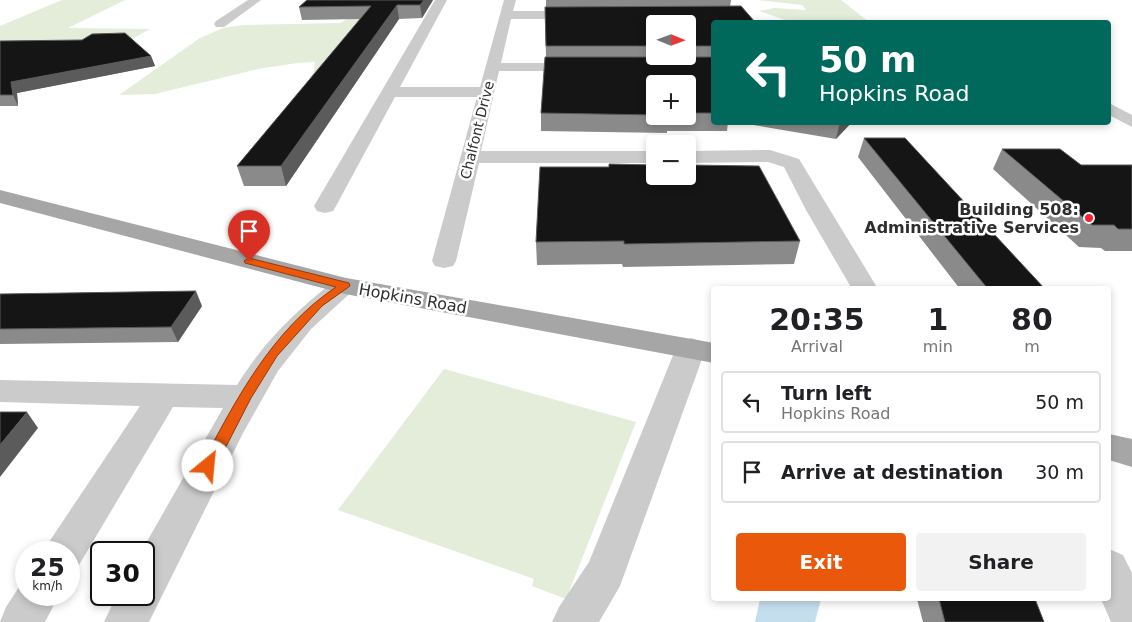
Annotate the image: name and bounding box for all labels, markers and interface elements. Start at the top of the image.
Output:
north arrow [646,15,696,65]
map controls [646,15,696,185]
icon: left [736,40,801,105]
text: 50 m [819,40,916,80]
button: + [646,75,696,125]
street label: Chalfont Drive [457,79,497,181]
text: Hopkins Road [819,81,969,106]
button: − [646,135,696,185]
place label: Building 508: Administrative Services [864,200,1079,237]
pin [228,210,270,261]
marker: Building 508: Administrative Services [1083,212,1095,224]
icon: arrive [235,217,263,245]
street label: Hopkins Road [357,280,468,317]
text: 20:35 [769,302,865,337]
text: 1 [927,302,948,337]
text: 80 [1011,302,1053,337]
text: Arrival [791,337,843,356]
text: min [923,337,953,356]
text: m [1024,337,1040,356]
text: Turn left [781,382,872,404]
icon: left [738,388,766,416]
text: 50 m [1035,391,1084,413]
text: Hopkins Road [781,404,890,423]
position arrow [181,439,233,491]
icon: arrive [738,458,766,486]
text: Arrive at destination [781,461,1003,483]
text: 30 m [1035,461,1084,483]
button: Exit [736,533,906,591]
button: Share [916,533,1086,591]
speed limit sign: 30 [90,541,155,606]
text: 25 [30,553,65,582]
text: km/h [32,579,63,593]

